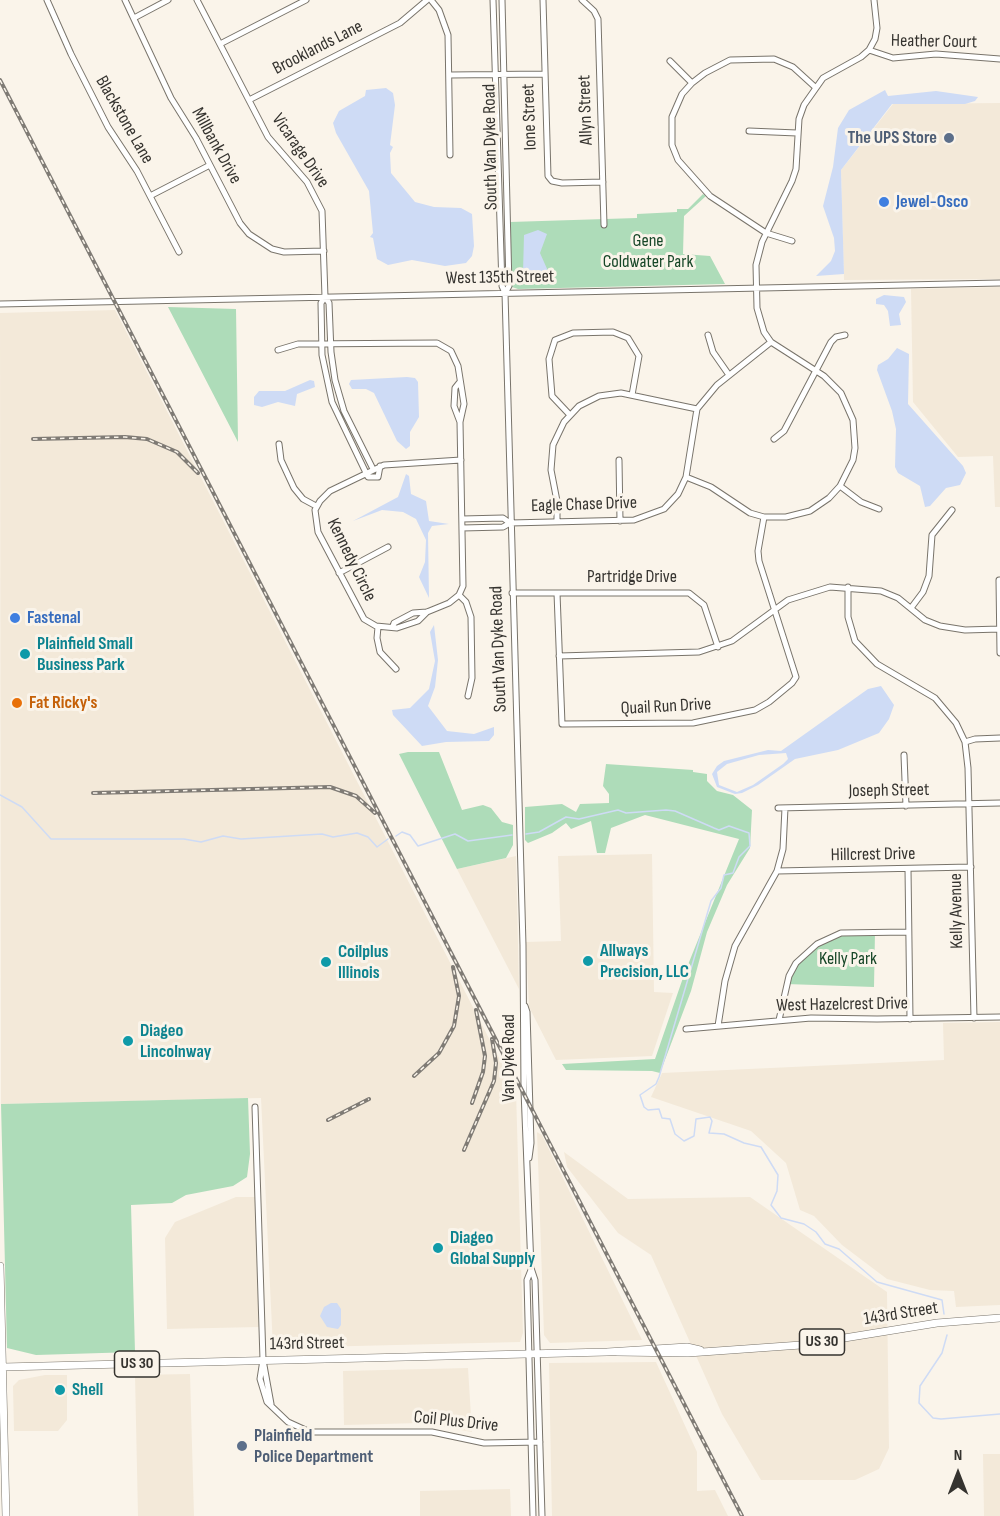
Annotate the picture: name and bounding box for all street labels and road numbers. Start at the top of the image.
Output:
street label: Brooklands Lane [269,16,367,80]
street label: Heather Court [891,30,977,54]
street label: Blackstone Lane [90,72,158,168]
street label: Allyn Street [574,75,598,145]
street label: Ione Street [518,83,542,151]
street label: South Van Dyke Road [479,84,503,210]
street label: Millbank Drive [186,104,246,188]
street label: Vicarage Drive [267,110,333,192]
street label: West 135th Street [446,266,554,290]
street label: Eagle Chase Drive [531,492,637,518]
street label: Kennedy Circle [322,515,380,605]
street label: Partridge Drive [587,566,677,588]
street label: South Van Dyke Road [486,586,512,712]
street label: Quail Run Drive [620,694,712,720]
street label: Joseph Street [848,779,930,803]
street label: Hillcrest Drive [831,843,915,867]
street label: Kelly Avenue [946,873,968,949]
street label: West Hazelcrest Drive [776,993,908,1017]
street label: Van Dyke Road [498,1014,520,1102]
street label: 143rd Street [862,1297,940,1331]
road number: US 30 [800,1329,844,1355]
street label: 143rd Street [269,1333,345,1355]
road number: US 30 [114,1351,160,1377]
street label: Coil Plus Drive [413,1407,499,1437]

